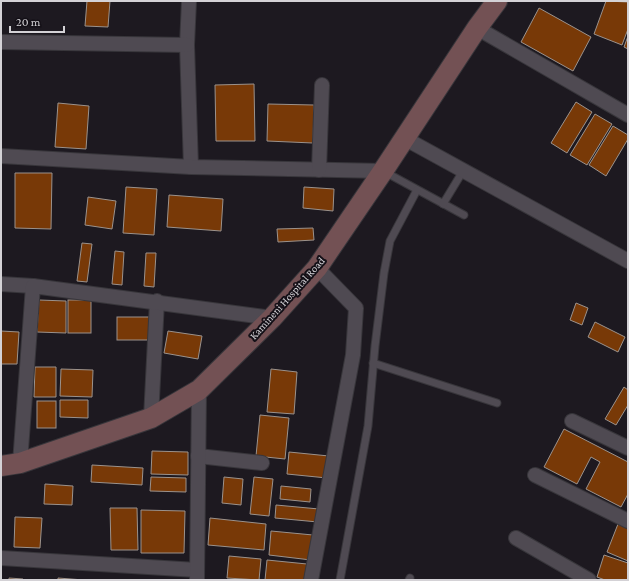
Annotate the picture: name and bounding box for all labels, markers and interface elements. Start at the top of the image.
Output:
scale bar [10,8,64,34]
text: 20 m [16,15,41,29]
street label: Kamineni Hospital Road [247,254,328,342]

